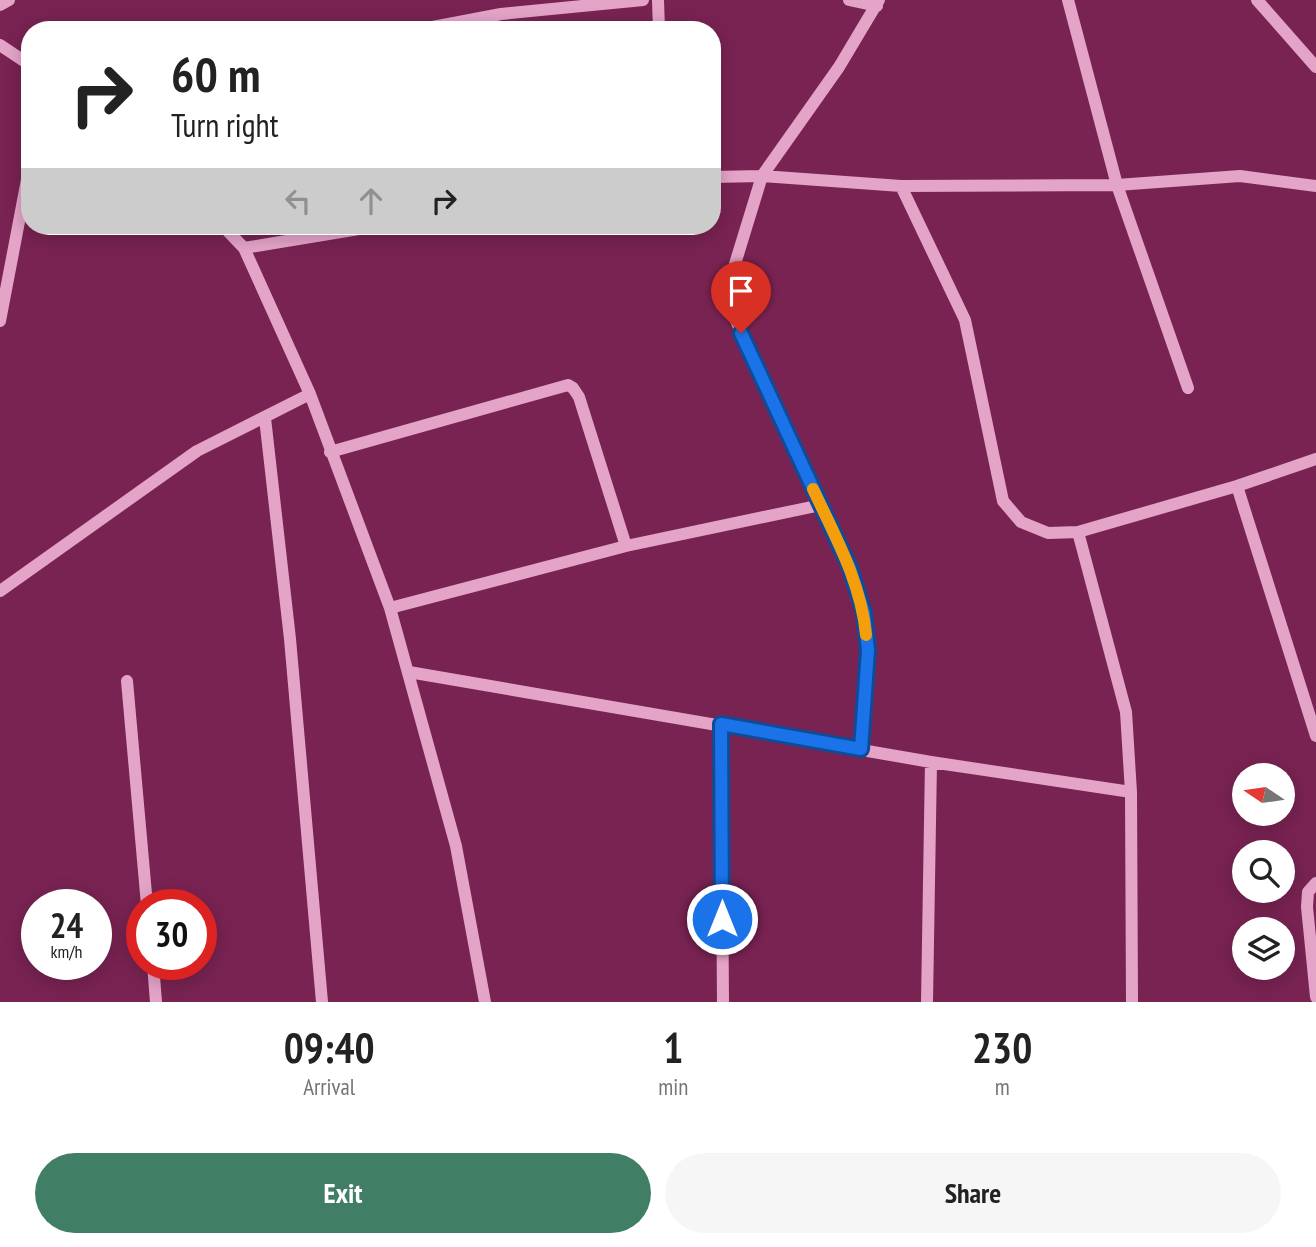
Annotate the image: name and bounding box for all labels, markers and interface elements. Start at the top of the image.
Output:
text: 60 m [171,42,260,106]
icon: right [56,49,147,140]
text: Turn right [171,104,279,146]
icon: left [279,182,317,220]
icon: ahead [352,182,390,220]
icon: right [425,182,463,220]
pin [711,261,771,333]
icon: arrive [722,272,760,310]
north arrow [1232,763,1295,826]
map controls [1232,763,1295,980]
button: search [1232,840,1295,903]
position arrow [685,882,759,956]
speed limit sign: 30 [126,889,217,980]
text: 24 [50,902,83,948]
button: layers [1232,917,1295,980]
text: km/h [51,940,82,963]
text: 09:40 [284,1020,375,1075]
text: 1 [663,1020,683,1075]
text: 230 [972,1020,1032,1075]
text: Arrival [303,1072,355,1101]
text: min [658,1072,688,1101]
text: m [995,1072,1010,1101]
button: Exit [35,1153,651,1233]
button: Share [665,1153,1281,1233]

